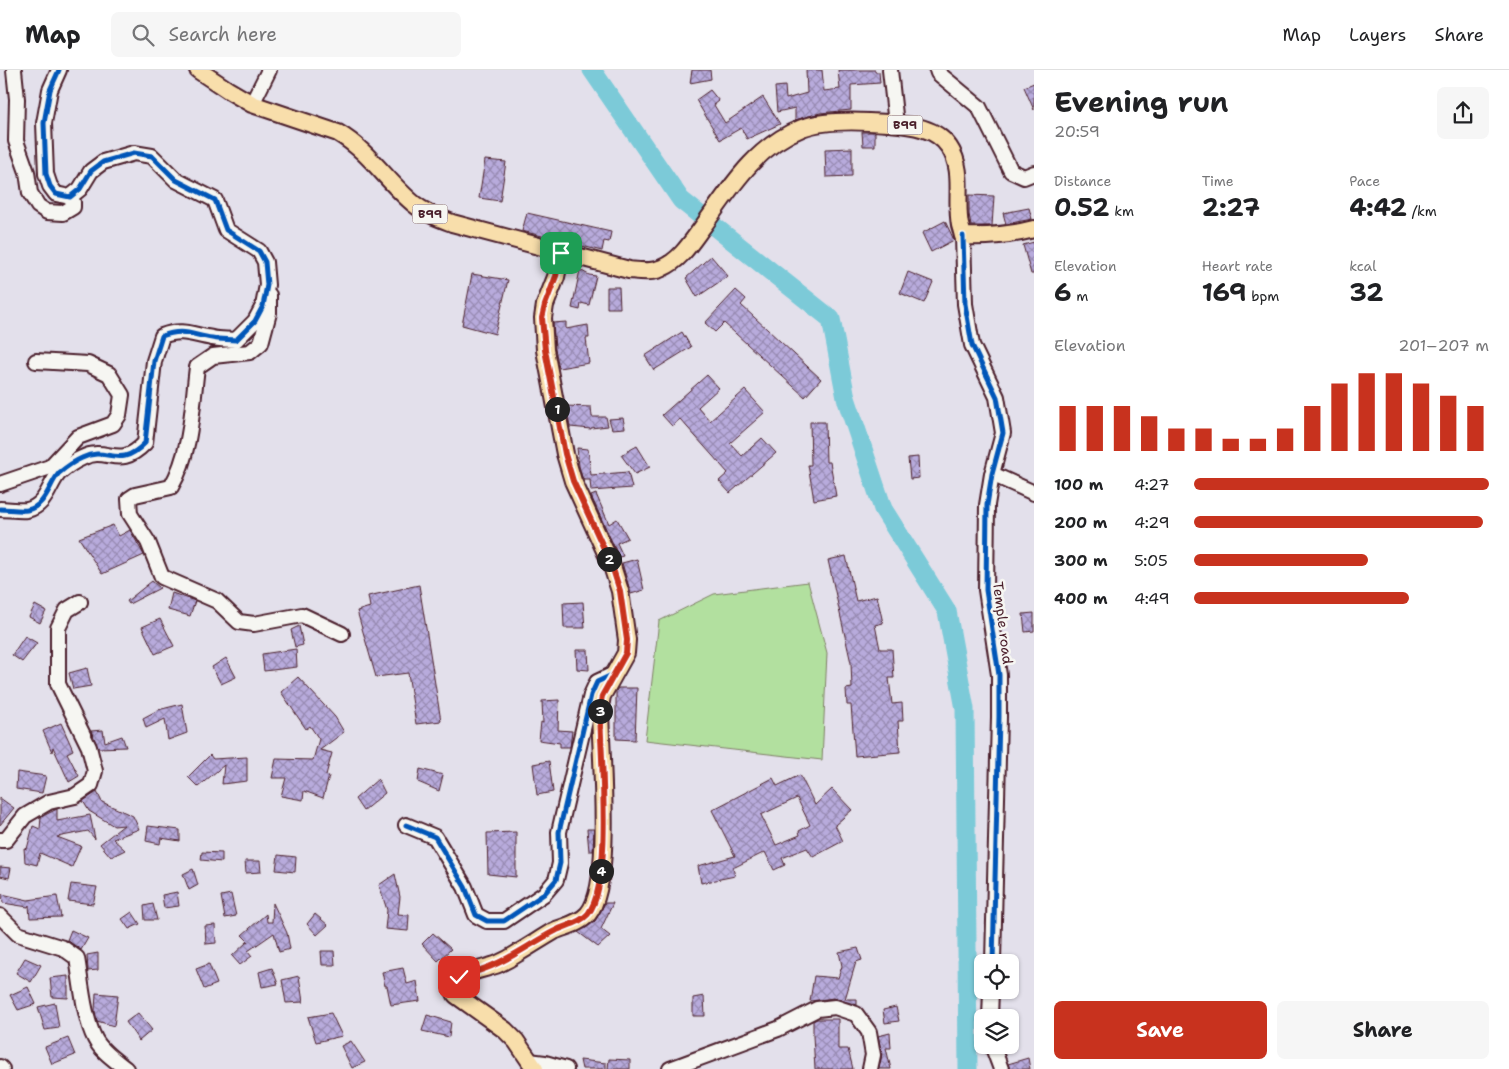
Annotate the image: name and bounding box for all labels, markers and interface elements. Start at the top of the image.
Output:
search box [111,12,461,57]
text: Map [25,19,81,51]
icon: search [129,21,157,49]
text: Search here [169,22,277,47]
text: Map [1283,23,1321,47]
text: Layers [1349,23,1406,47]
text: Share [1434,23,1484,47]
text: Evening run [1054,83,1229,121]
button: share [1437,87,1489,139]
road number: B99 [888,116,922,134]
text: 20:59 [1054,121,1100,142]
text: Distance [1054,172,1111,190]
text: Time [1202,172,1234,190]
text: Pace [1349,172,1380,190]
text: 0.52 [1054,190,1110,224]
text: 2:27 [1202,190,1260,224]
text: 4:42 [1349,190,1407,224]
text: km [1110,202,1134,220]
text: /km [1407,202,1437,220]
road number: B99 [412,204,448,224]
pin [540,232,582,274]
icon: arrive [547,239,575,267]
text: Elevation [1054,257,1117,275]
text: Heart rate [1202,257,1273,275]
text: kcal [1349,257,1377,275]
text: 6 [1054,275,1072,309]
text: 169 [1202,275,1246,309]
text: 32 [1349,275,1383,309]
text: m [1072,287,1088,305]
text: bpm [1246,287,1279,305]
text: Elevation [1054,335,1126,356]
text: 201–207 m [1398,335,1489,356]
pin: 1 [544,396,570,422]
text: 1 [554,400,561,418]
text: 100 m [1054,474,1103,495]
text: 4:27 [1134,474,1169,495]
text: 200 m [1054,512,1107,533]
text: 4:29 [1134,512,1170,533]
pin: 2 [596,546,622,572]
text: 2 [605,550,614,568]
text: 300 m [1054,550,1108,571]
text: 5:05 [1134,550,1168,571]
street label: Temple road [989,581,1017,666]
text: 400 m [1054,588,1108,609]
text: 4:49 [1134,588,1170,609]
pin: 3 [588,698,612,724]
text: 3 [596,702,605,720]
pin: 4 [588,858,614,884]
text: 4 [597,862,606,880]
map controls [974,954,1019,1054]
button: locate [974,954,1019,999]
pin [438,956,480,998]
icon: check [445,963,473,991]
button: Save [1054,1001,1267,1059]
button: Share [1277,1001,1489,1059]
button: layers [974,1009,1019,1054]

